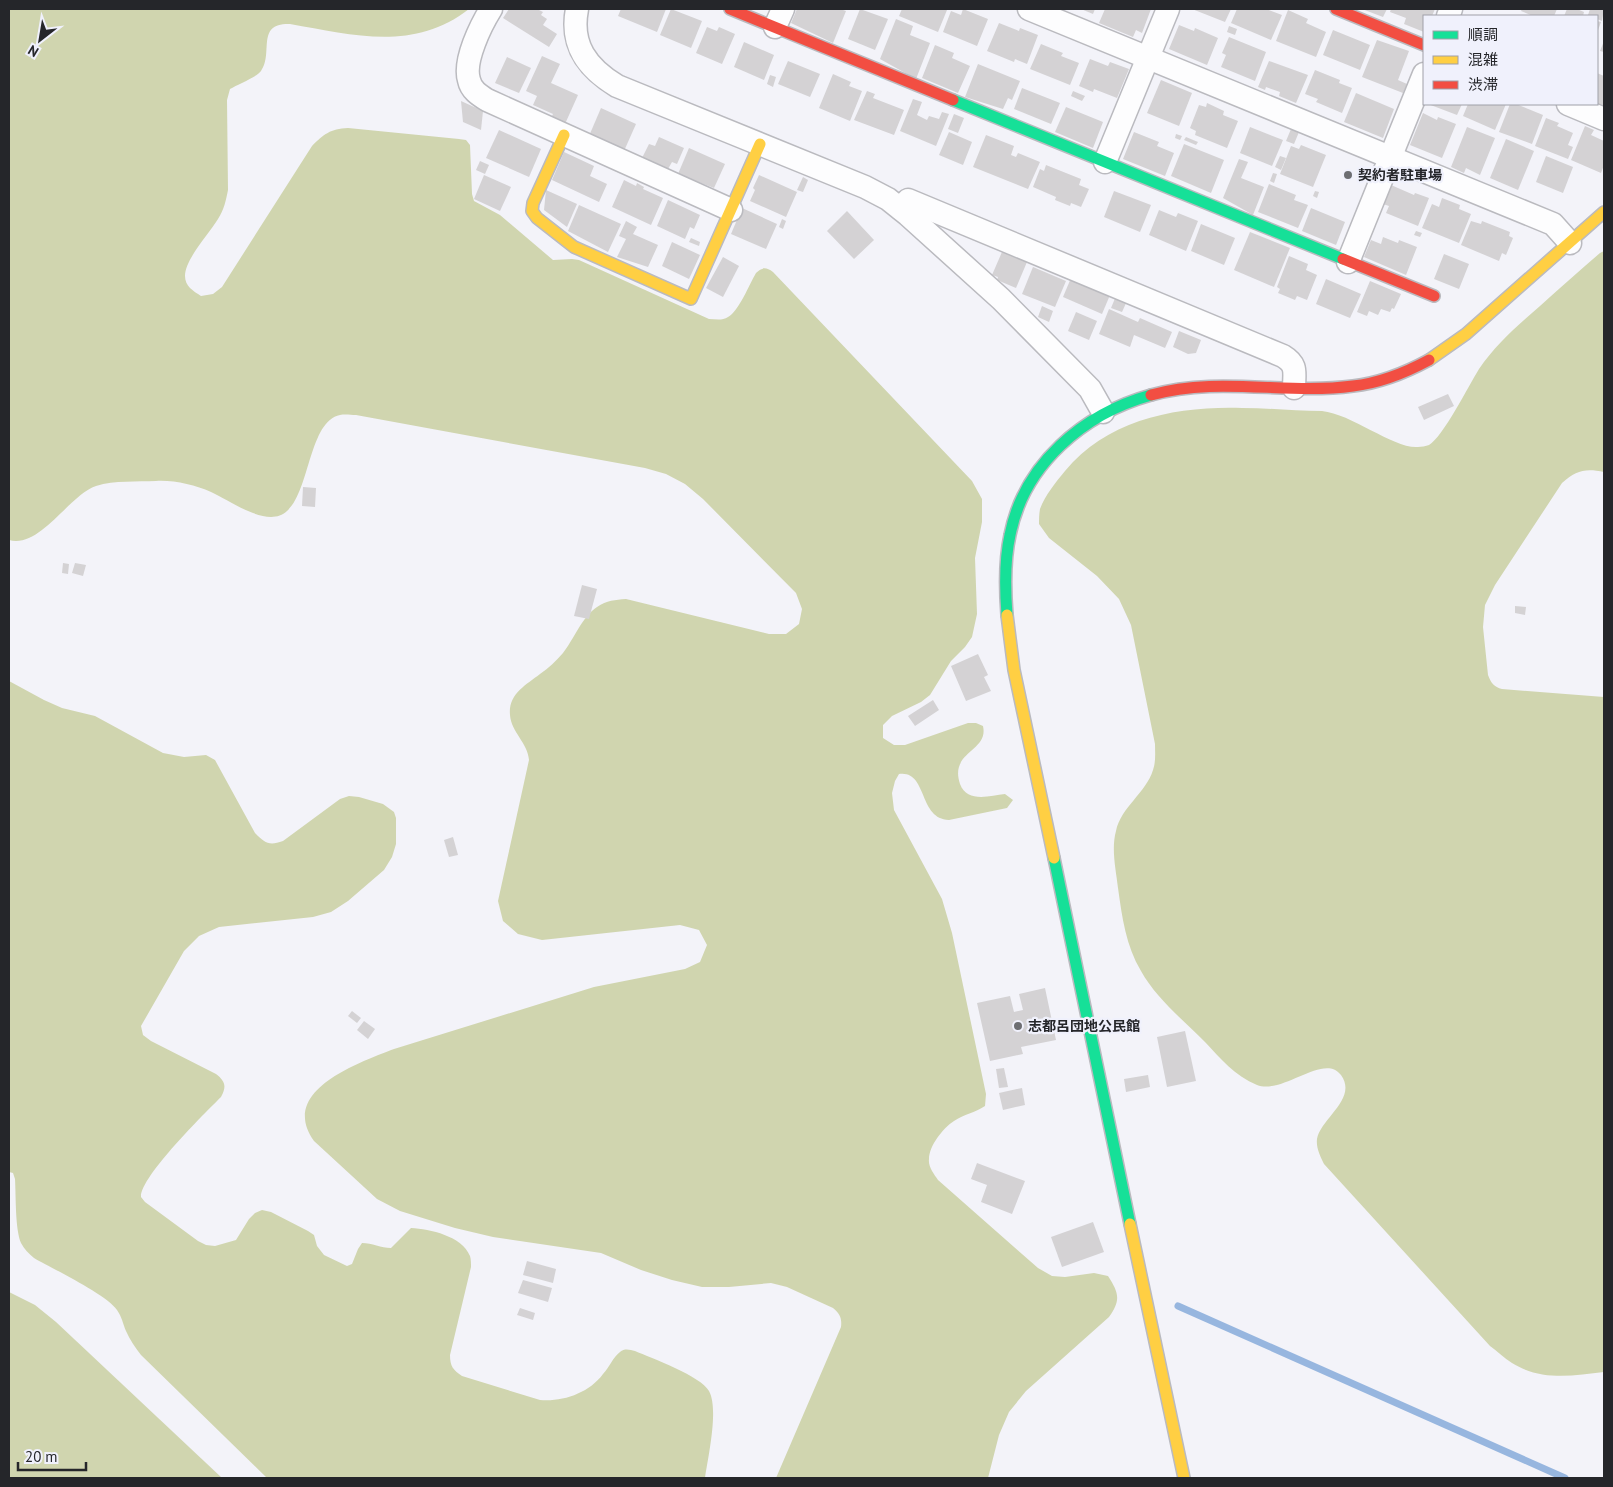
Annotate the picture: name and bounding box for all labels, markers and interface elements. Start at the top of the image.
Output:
north arrow [15,15,65,65]
legend [1423,15,1598,105]
text: 順調 [1468,25,1498,44]
text: N [25,41,42,61]
text: 混雑 [1468,50,1498,69]
text: 渋滞 [1468,75,1498,94]
place label: 契約者駐車場 [1358,166,1442,184]
marker: 契約者駐車場 [1342,169,1354,181]
place label: 志都呂団地公民館 [1028,1017,1140,1035]
marker: 志都呂団地公民館 [1012,1020,1024,1032]
scale bar [18,1440,85,1472]
text: 20 m [25,1447,58,1466]

